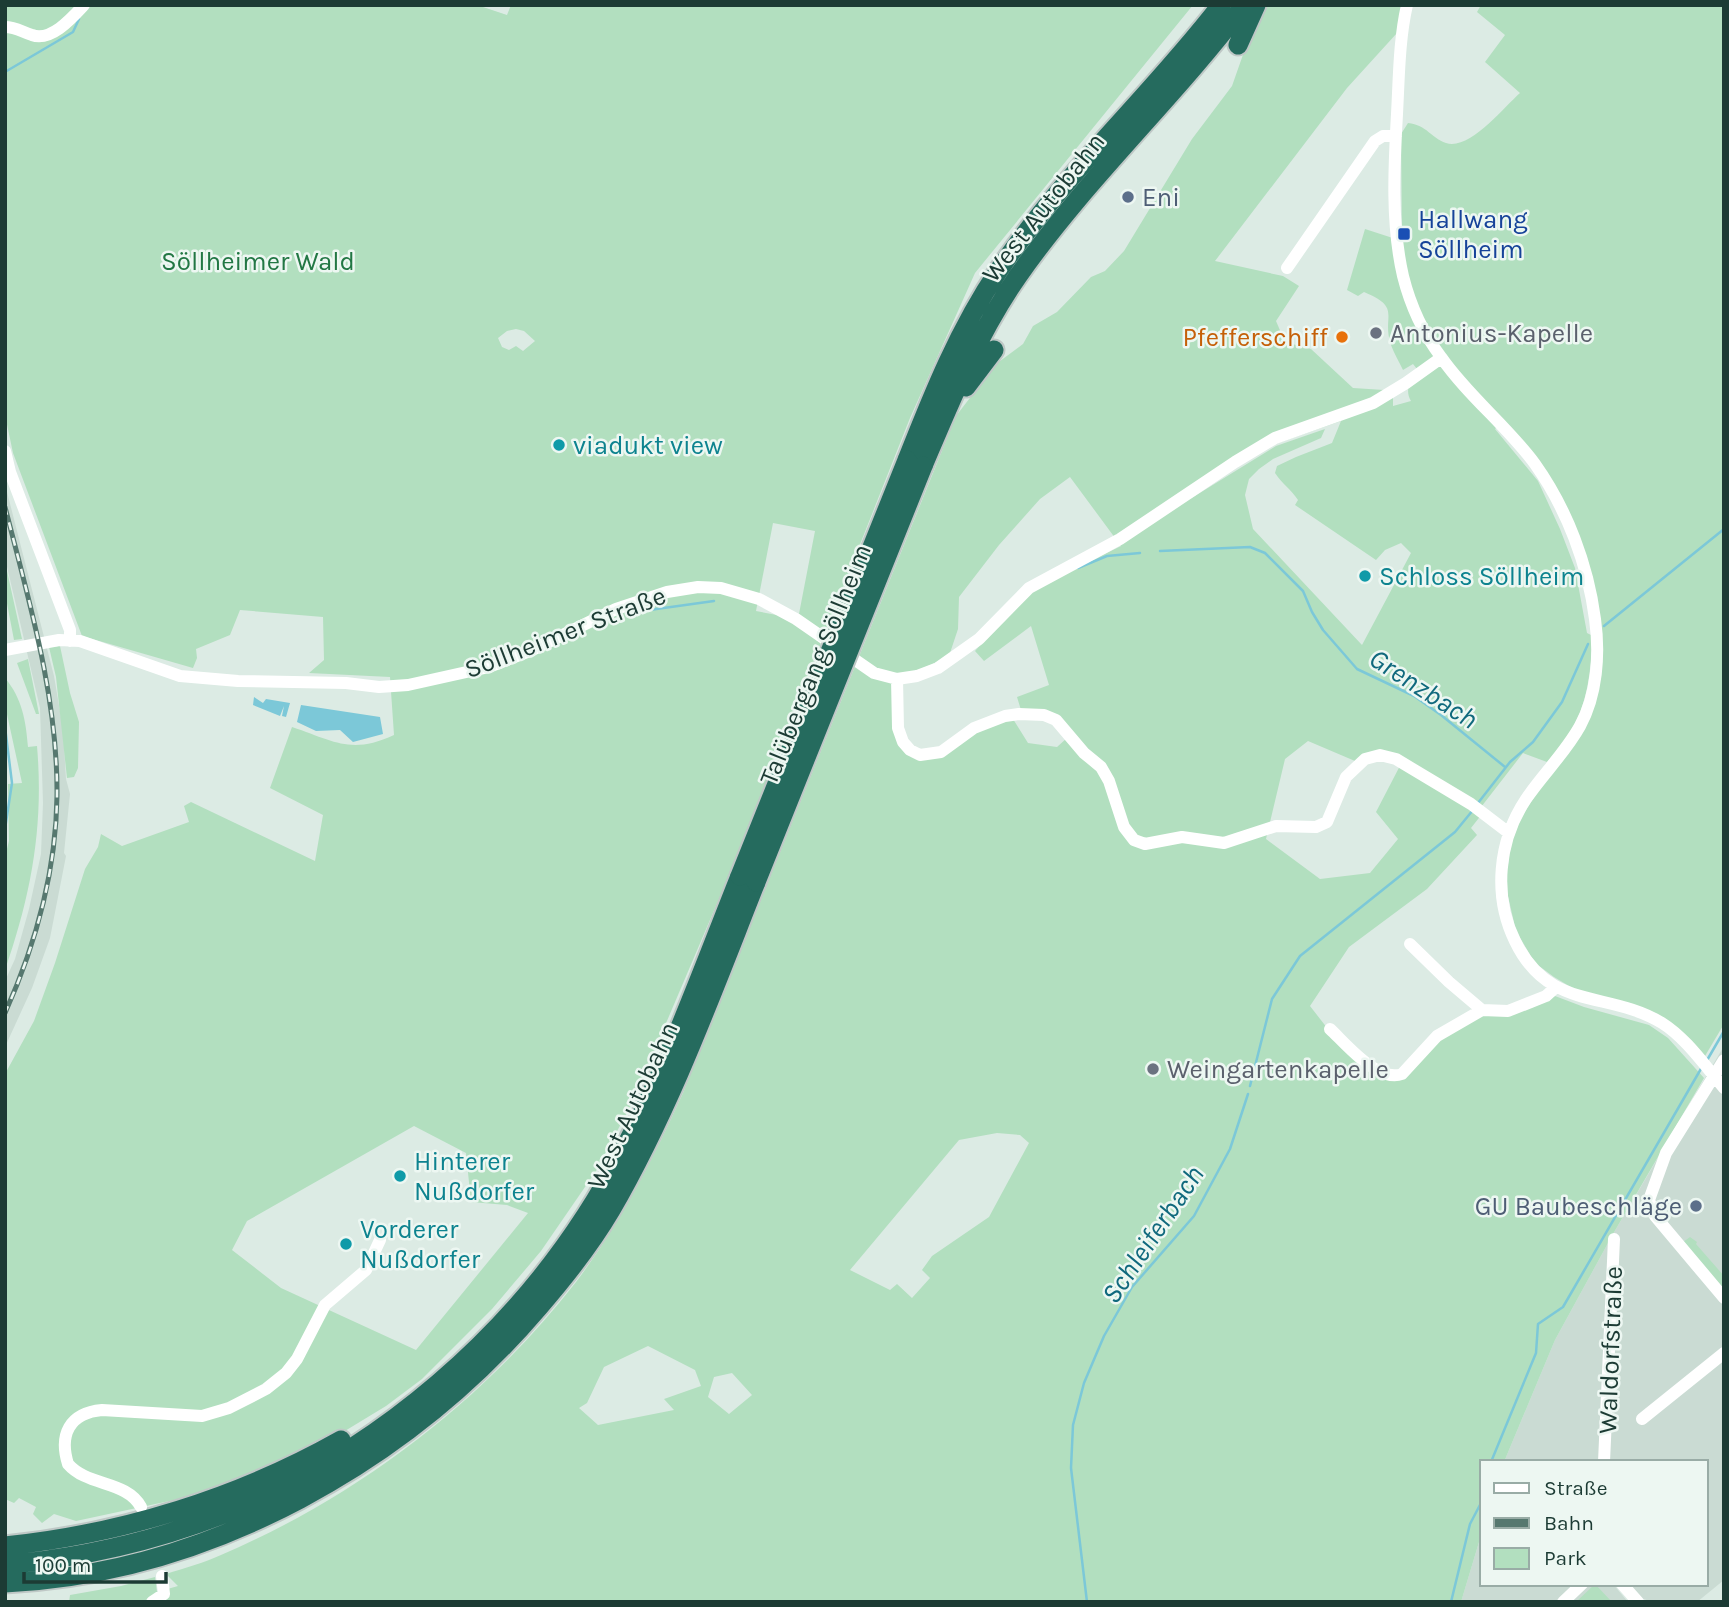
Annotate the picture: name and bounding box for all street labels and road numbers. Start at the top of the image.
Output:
street label: West Autobahn [975,126,1111,288]
street label: Talübergang Söllheim [753,539,878,789]
street label: Söllheimer Straße [460,580,670,685]
street label: West Autobahn [580,1017,685,1194]
street label: Waldorfstraße [1592,1266,1629,1434]

